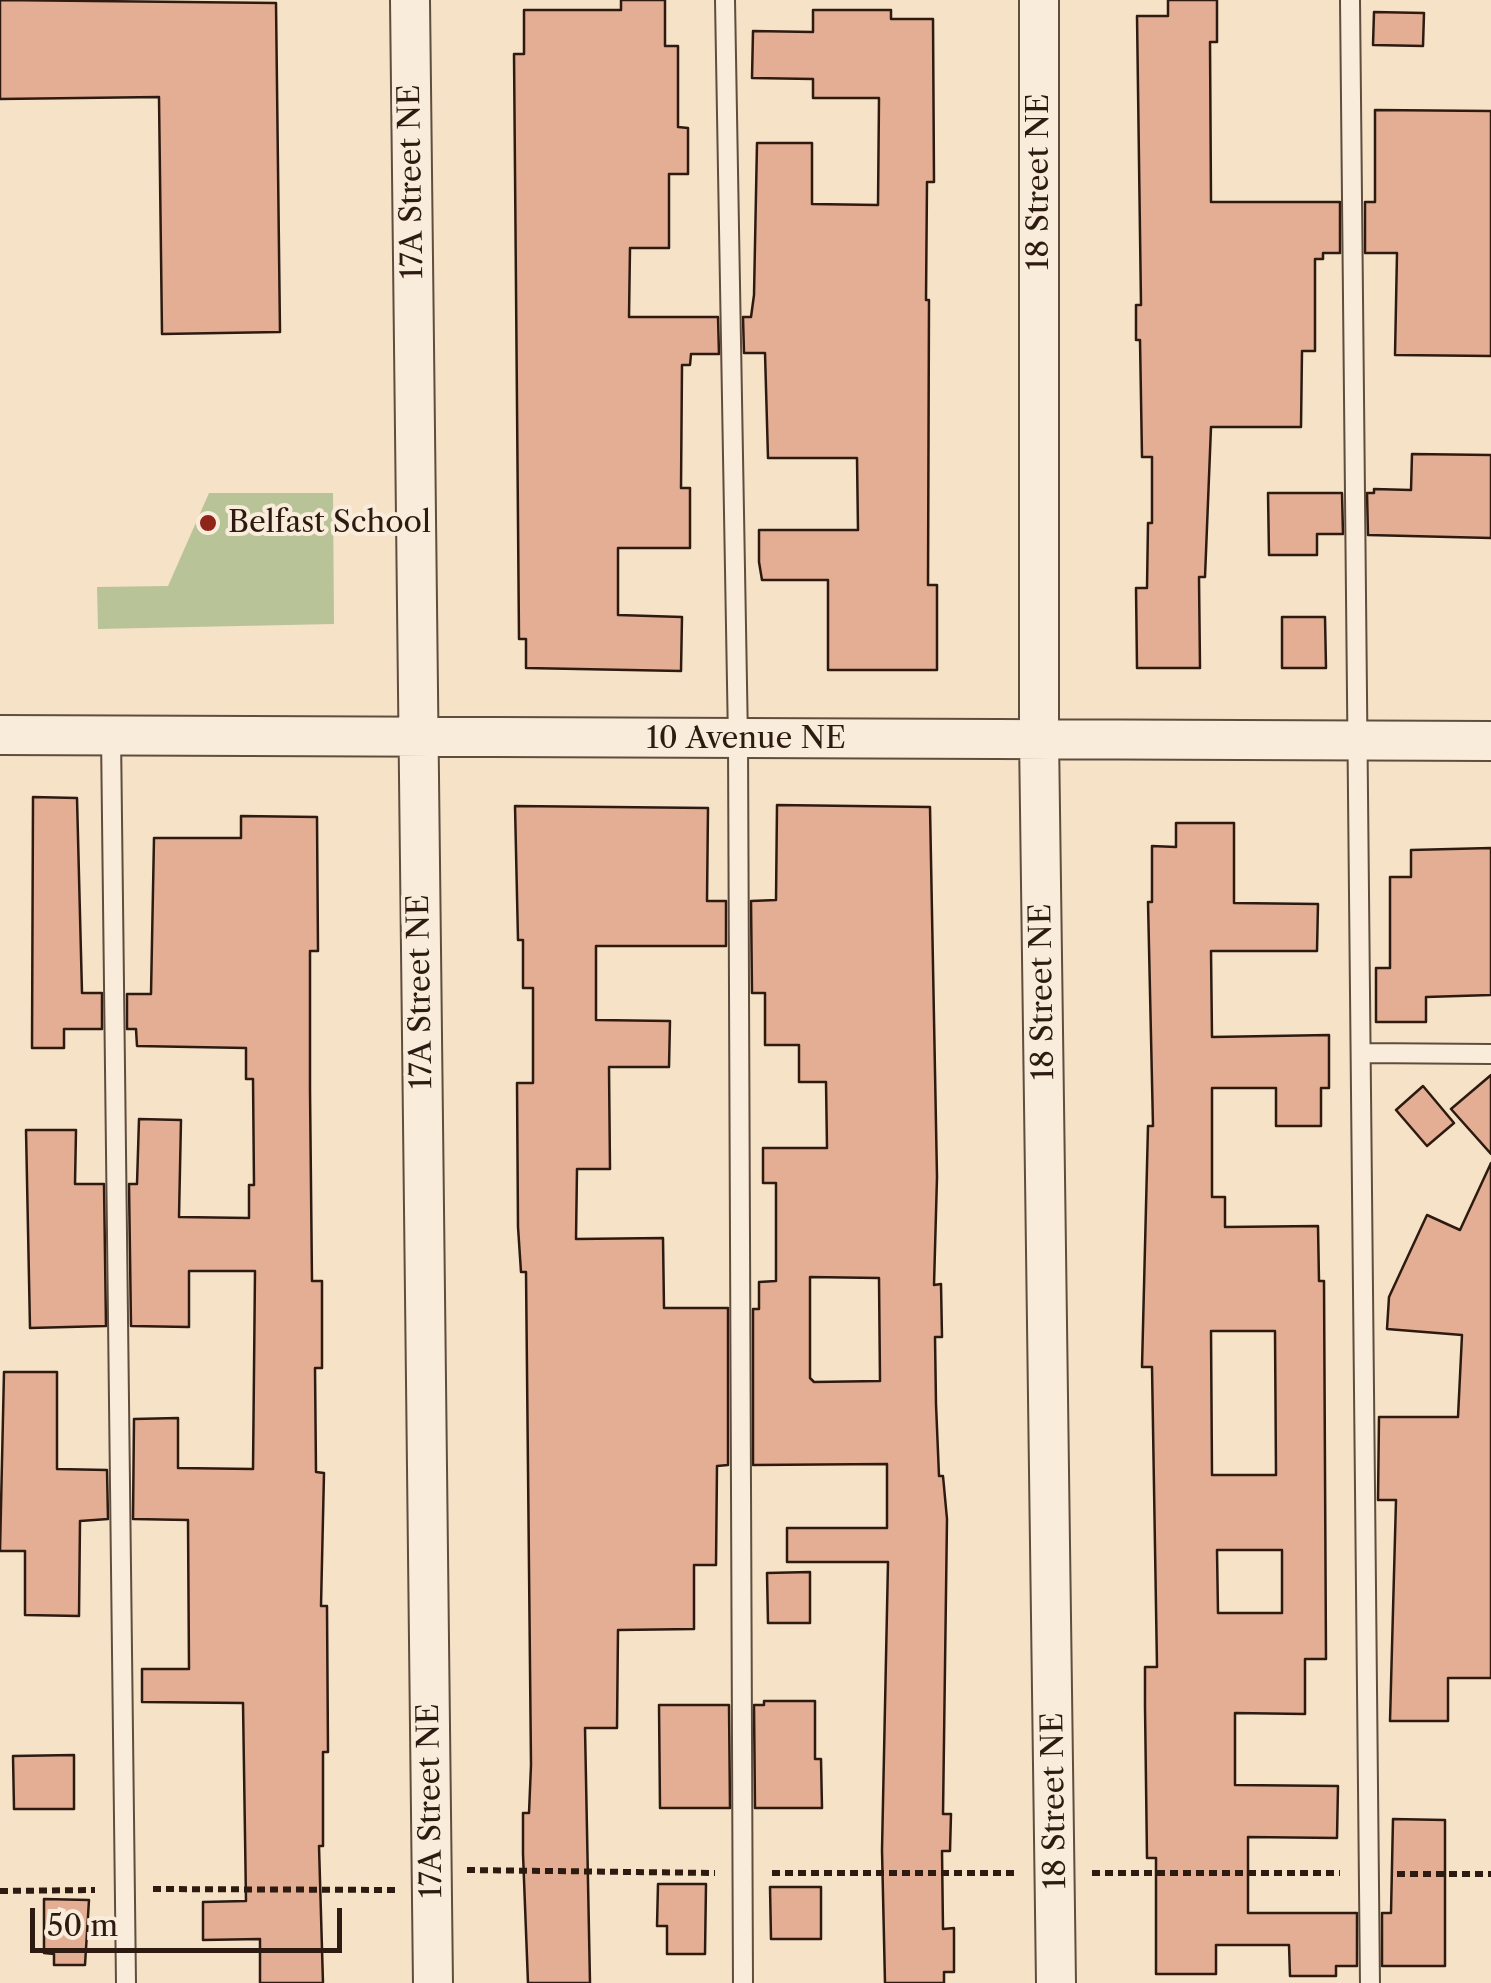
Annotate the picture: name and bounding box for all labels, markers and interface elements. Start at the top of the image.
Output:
street label: 17A Street NE [392,84,432,280]
street label: 18 Street NE [1021,94,1057,270]
place label: Belfast School [228,505,431,541]
marker: Belfast School [197,512,219,534]
street label: 10 Avenue NE [646,721,846,757]
street label: 17A Street NE [401,894,441,1090]
street label: 18 Street NE [1023,903,1063,1081]
street label: 17A Street NE [411,1703,451,1899]
street label: 18 Street NE [1035,1712,1075,1890]
scale bar [35,1888,348,1950]
text: 50 m [47,1907,118,1944]

